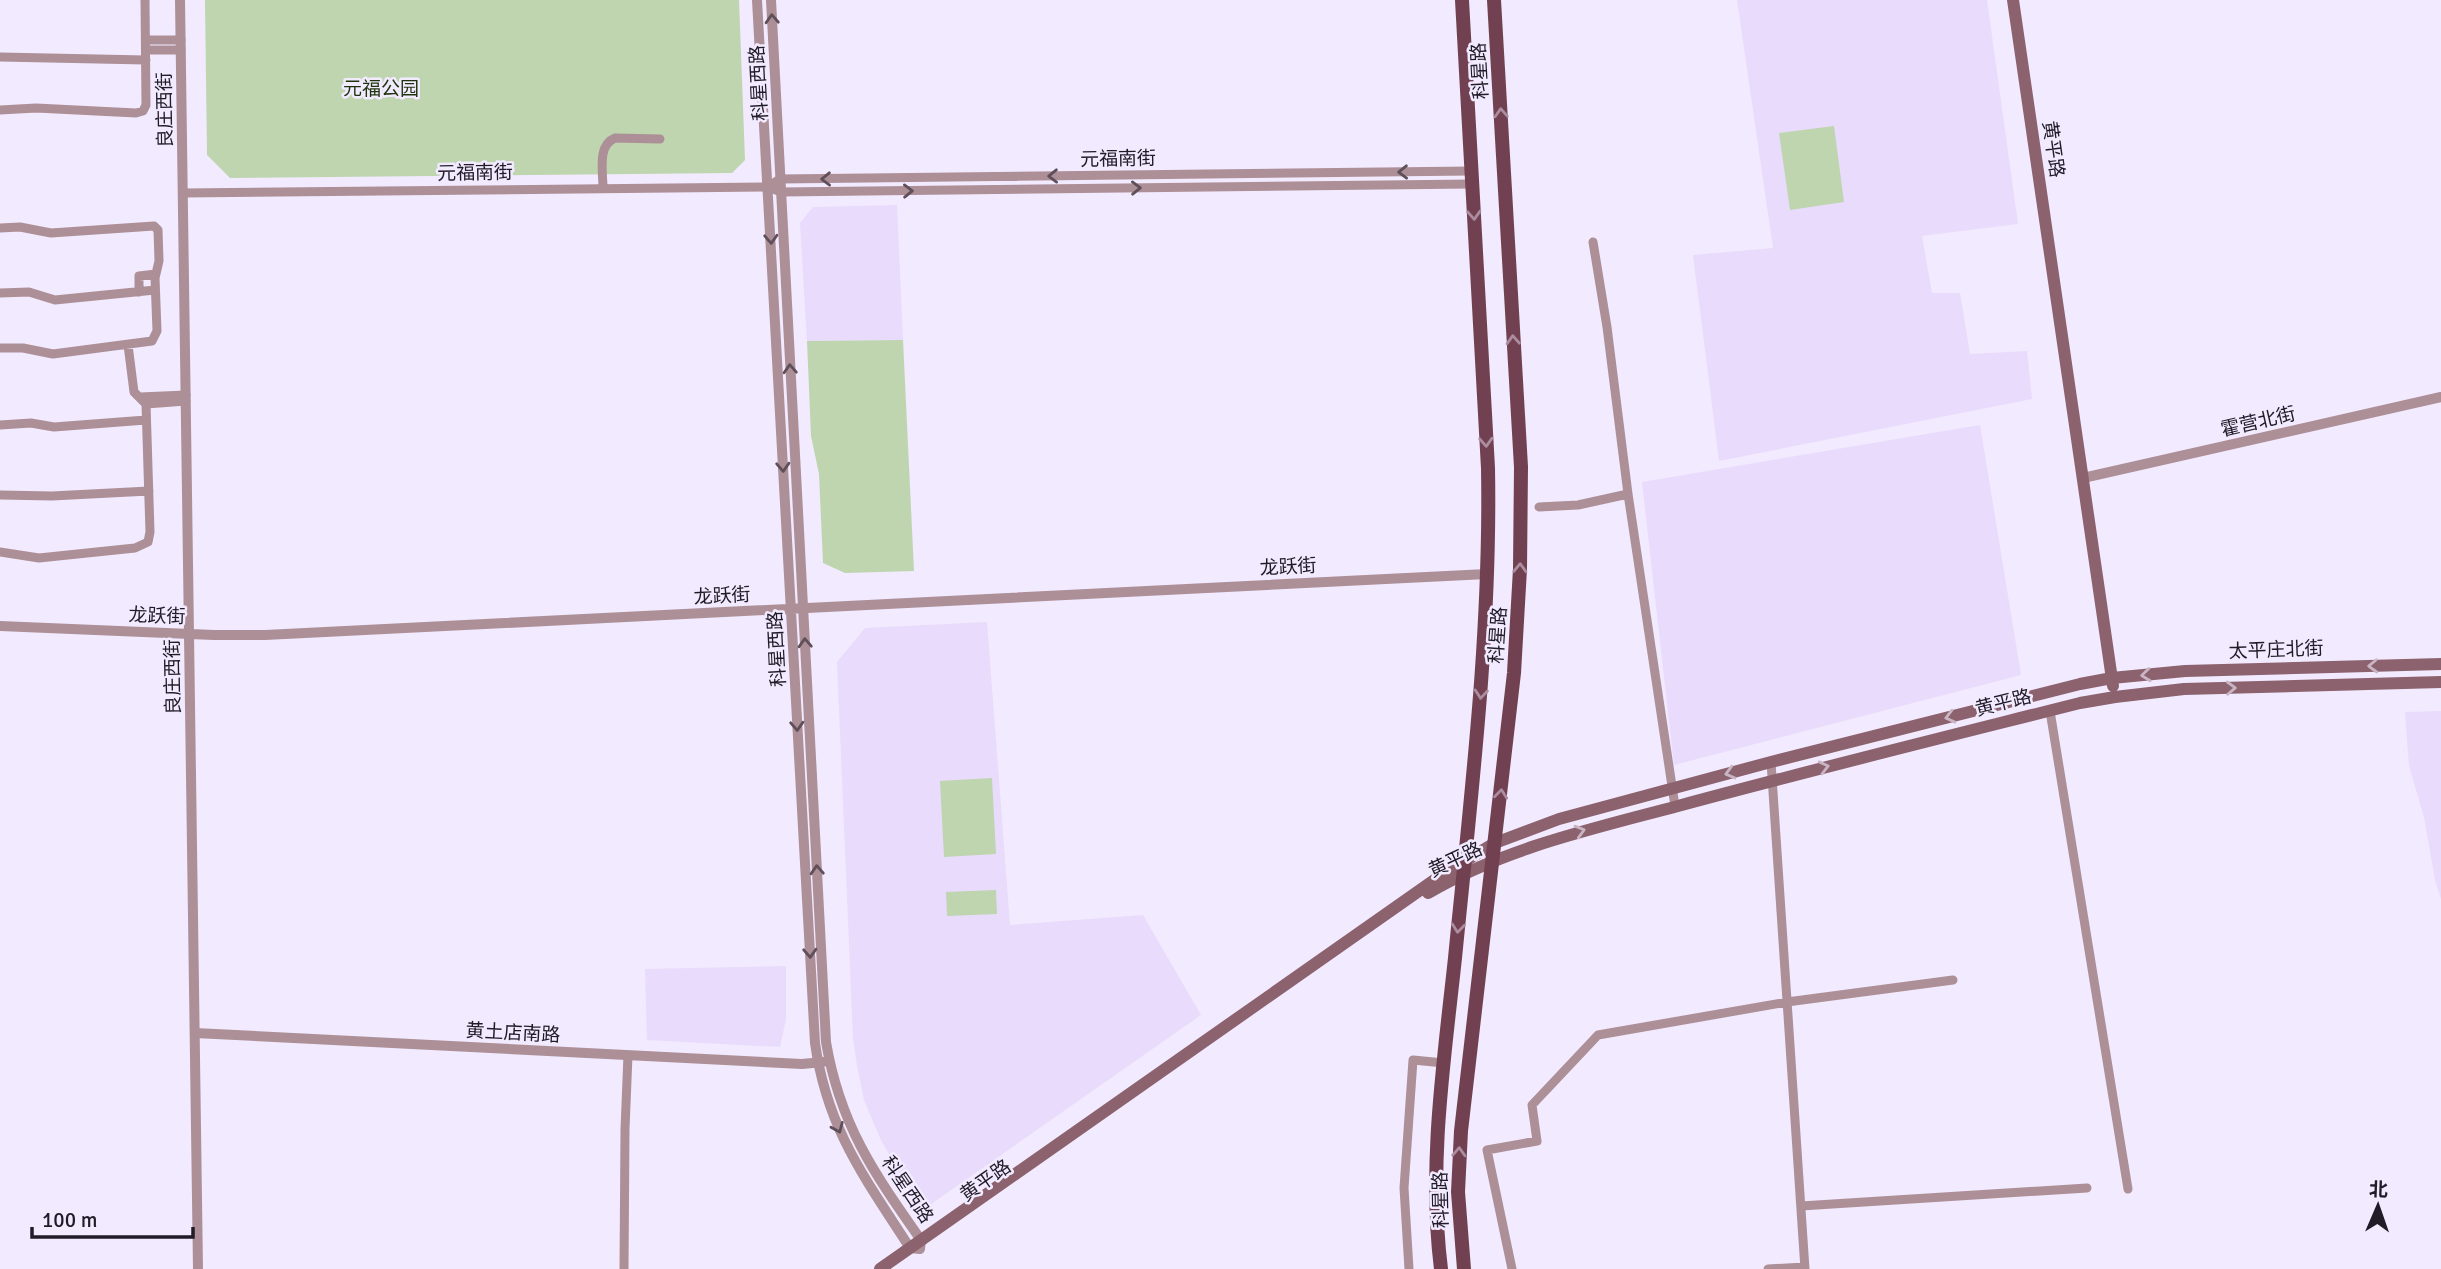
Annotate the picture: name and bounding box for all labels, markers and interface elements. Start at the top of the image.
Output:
one-way arrow [765,13,780,24]
street label: 科星路 [1467,42,1493,100]
street label: 科星西路 [745,44,773,122]
street label: 良庄西街 [152,72,178,148]
park label: 元福公园 [343,77,419,101]
one-way arrow [1493,107,1508,118]
street label: 黄平路 [2037,119,2069,179]
street label: 元福南街 [1080,146,1156,172]
street label: 元福南街 [437,160,513,186]
one-way arrow [1397,165,1408,180]
one-way arrow [1047,168,1058,184]
one-way arrow [820,171,830,187]
one-way arrow [1131,180,1141,196]
one-way arrow [903,183,914,199]
one-way arrow [1466,210,1481,221]
one-way arrow [763,234,778,245]
one-way arrow [1506,334,1521,345]
one-way arrow [783,363,798,374]
street label: 霍营北街 [2218,402,2298,442]
one-way arrow [1479,437,1494,448]
one-way arrow [775,461,790,472]
street label: 龙跃街 [1259,554,1317,580]
one-way arrow [1513,562,1528,573]
street label: 龙跃街 [693,583,751,609]
street label: 龙跃街 [128,603,186,629]
street label: 科星路 [1484,606,1512,664]
street label: 科星西路 [763,610,791,688]
street label: 太平庄北街 [2228,636,2324,664]
one-way arrow [798,637,813,648]
street label: 良庄西街 [160,639,186,715]
one-way arrow [2367,658,2378,674]
one-way arrow [2140,667,2151,682]
one-way arrow [2226,680,2237,695]
street label: 黄平路 [1973,684,2034,722]
one-way arrow [1474,689,1489,700]
one-way arrow [1944,709,1956,723]
one-way arrow [790,720,805,731]
one-way arrow [1818,761,1830,775]
one-way arrow [1724,765,1736,779]
one-way arrow [1493,788,1508,800]
one-way arrow [1574,825,1586,839]
street label: 黄平路 [1425,837,1486,883]
one-way arrow [810,864,825,875]
one-way arrow [1450,922,1465,934]
one-way arrow [802,948,817,959]
street label: 黄土店南路 [465,1019,561,1047]
one-way arrow [829,1121,843,1133]
one-way arrow [1452,1146,1467,1157]
street label: 科星西路 [876,1151,938,1228]
street label: 黄平路 [955,1155,1016,1207]
street label: 科星路 [1429,1171,1453,1229]
north arrow [2343,1171,2413,1241]
text: 北 [2369,1178,2388,1202]
scale bar [32,1196,192,1240]
text: 100 m [42,1207,97,1233]

